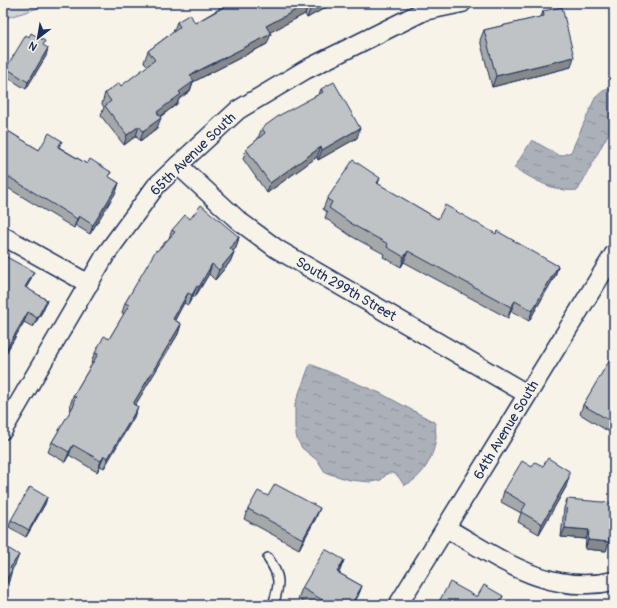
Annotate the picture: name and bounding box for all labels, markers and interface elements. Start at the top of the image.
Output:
north arrow [18,18,58,58]
text: N [26,38,40,54]
street label: 65th Avenue South [147,109,239,199]
street label: South 299th Street [293,253,400,325]
street label: 64th Avenue South [470,377,542,483]

